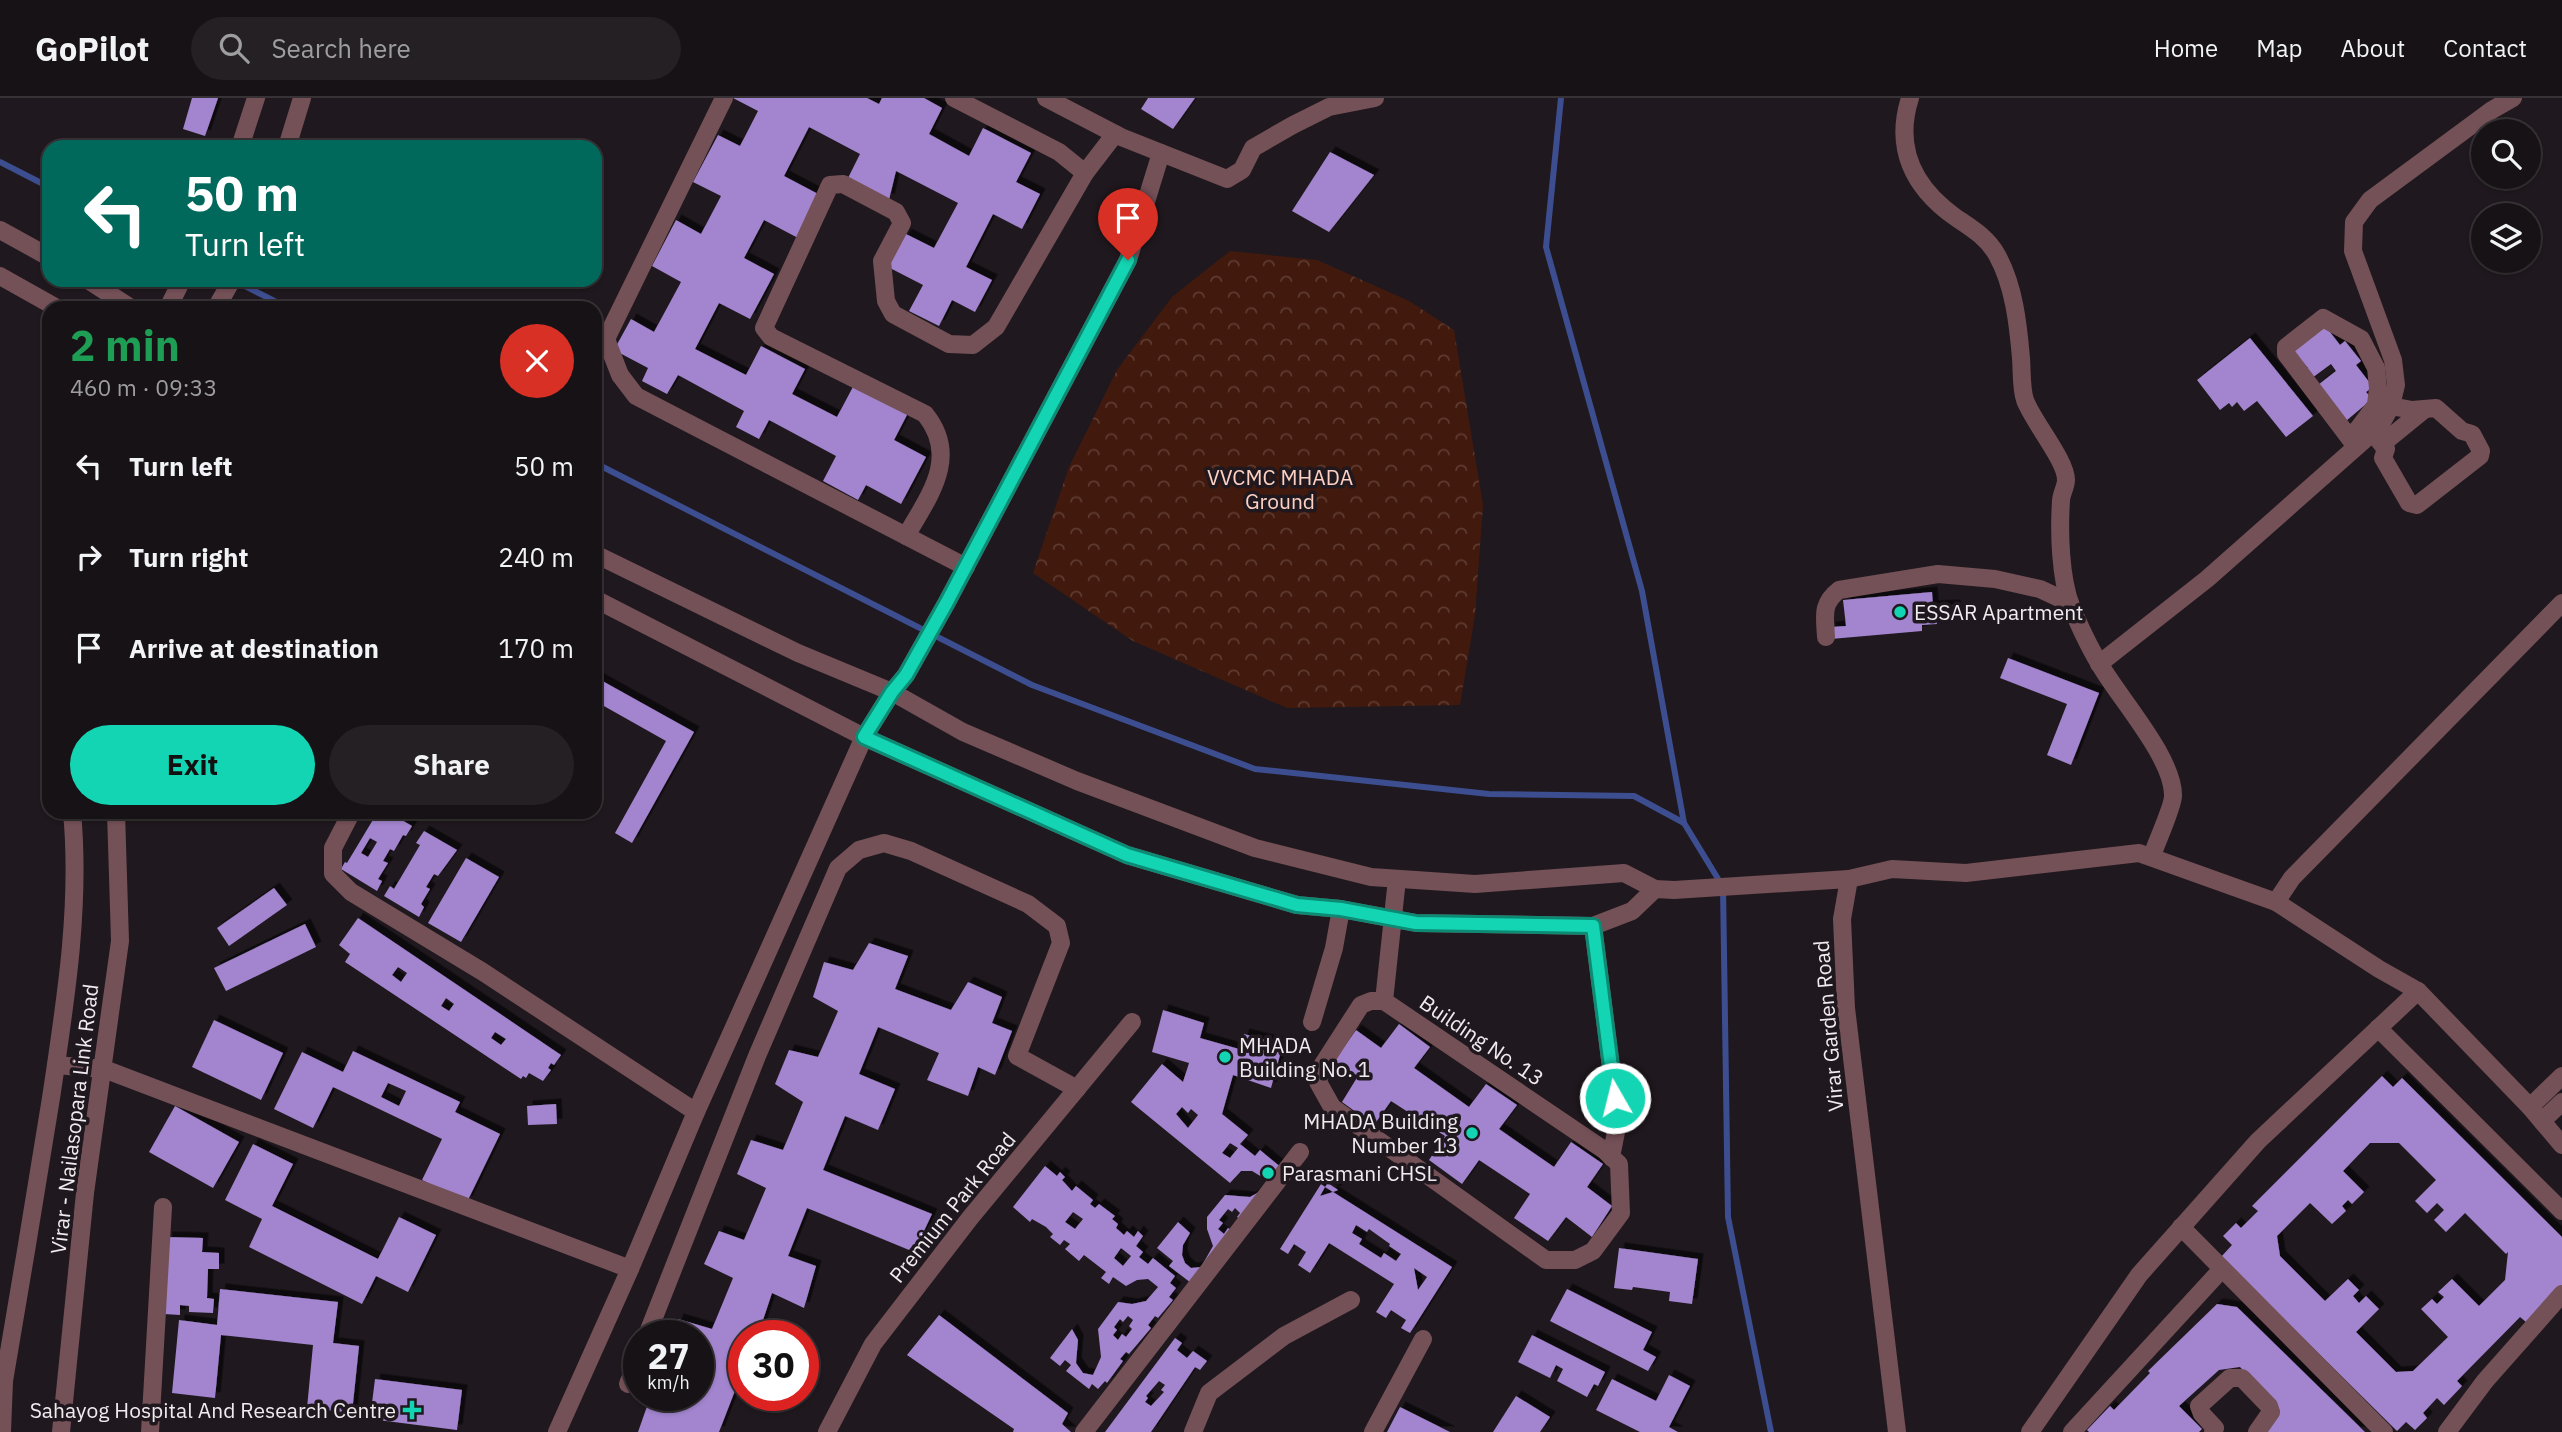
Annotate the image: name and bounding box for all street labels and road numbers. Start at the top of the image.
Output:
street label: Virar Garden Road [1807,939,1849,1113]
street label: Virar - Nailasopara Link Road [44,982,104,1256]
street label: Building No. 13 [1414,988,1550,1092]
street label: Premium Park Road [883,1126,1021,1288]

